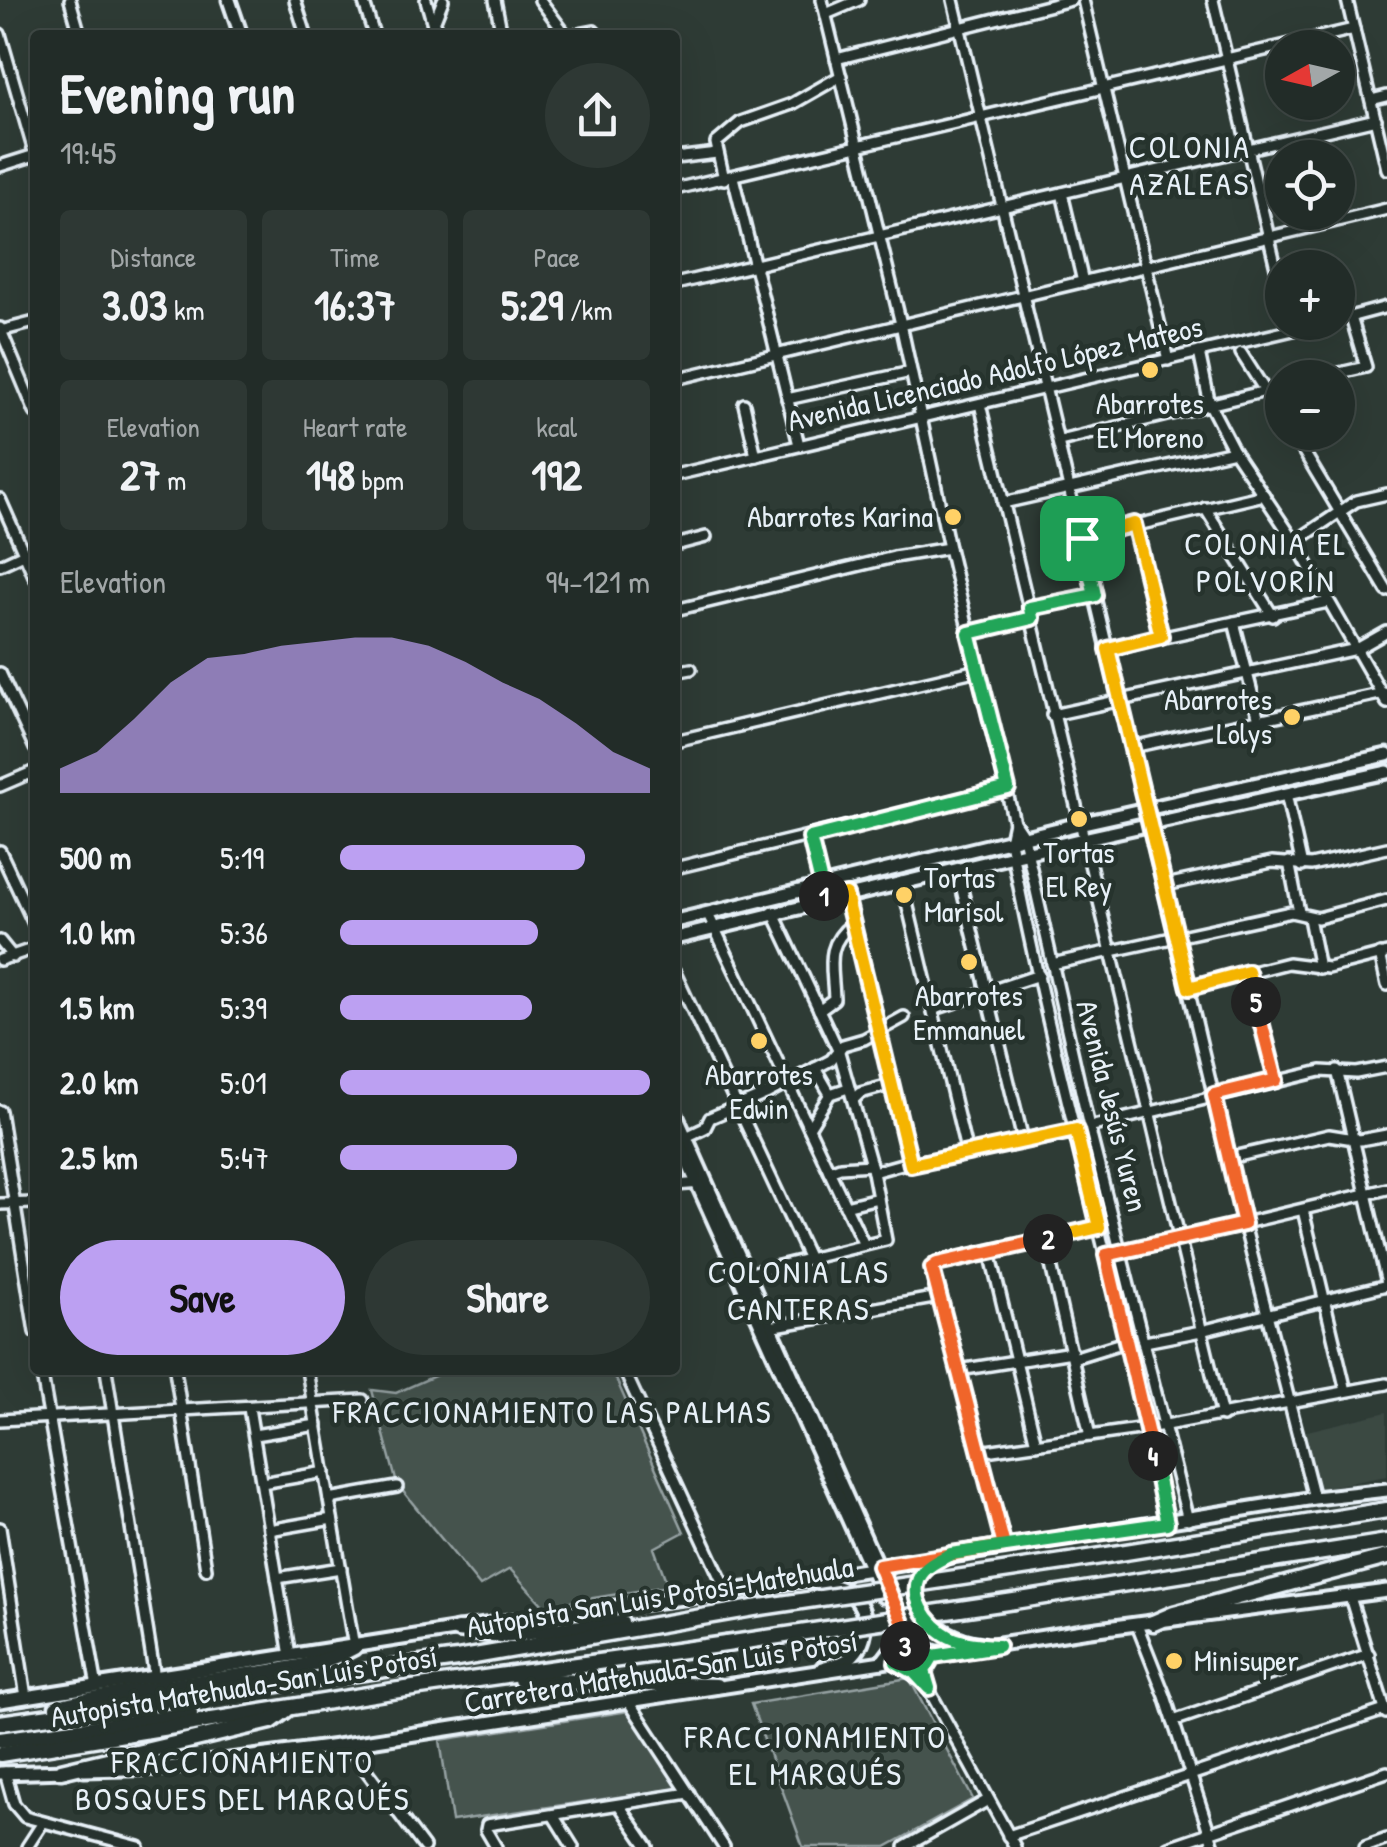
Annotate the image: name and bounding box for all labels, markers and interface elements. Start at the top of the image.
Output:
north arrow [1265,30,1355,120]
map controls [1265,30,1355,450]
text: Evening run [60,56,295,130]
button: share [545,63,650,168]
district label: COLONIA AZALEAS [1129,125,1251,205]
text: 19:45 [60,131,116,174]
button: locate [1265,140,1355,230]
text: Distance [111,238,196,276]
text: Time [330,238,380,276]
text: Pace [533,238,580,276]
button: + [1265,250,1355,340]
text: 3.03 [102,276,167,333]
text: 16:37 [314,276,396,333]
text: 5:29 [501,276,563,333]
text: km [167,291,205,329]
text: /km [563,291,612,329]
street label: Avenida Licenciado Adolfo López Mateos [783,306,1206,440]
marker: Abarrotes El Moreno [1139,359,1161,381]
button: − [1265,360,1355,450]
place label: Abarrotes El Moreno [1096,383,1204,457]
text: Elevation [107,408,200,446]
text: Heart rate [303,408,407,446]
text: kcal [536,408,577,446]
text: 27 [120,446,161,503]
text: 148 [306,446,355,503]
text: 192 [532,446,582,503]
text: m [161,461,186,499]
text: bpm [355,461,404,499]
place label: Abarrotes Karina [747,496,933,536]
pin [1040,496,1125,581]
marker: Abarrotes Karina [942,506,964,528]
icon: arrive [1055,511,1110,566]
district label: COLONIA EL POLVORÍN [1184,522,1348,602]
text: Elevation [60,560,166,603]
text: 94–121 m [545,560,650,603]
place label: Abarrotes Lolys [1164,679,1272,753]
marker: Abarrotes Lolys [1281,706,1303,728]
marker: Tortas El Rey [1068,808,1090,830]
place label: Tortas El Rey [1043,832,1115,906]
text: 500 m [60,836,131,879]
text: 5:19 [220,836,264,879]
place label: Tortas Marisol [924,857,1004,931]
pin: 1 [799,871,849,921]
text: 1 [819,877,829,915]
marker: Tortas Marisol [893,884,915,906]
text: 1.0 km [60,911,135,954]
text: 5:36 [220,911,268,954]
marker: Abarrotes Emmanuel [958,951,980,973]
place label: Abarrotes Emmanuel [913,975,1025,1049]
pin: 5 [1231,977,1281,1027]
text: 5 [1250,983,1262,1021]
text: 1.5 km [60,986,134,1029]
text: 5:39 [220,986,267,1029]
street label: Avenida Jesús Yuren [1067,996,1159,1216]
marker: Abarrotes Edwin [748,1030,770,1052]
place label: Abarrotes Edwin [705,1054,813,1128]
text: 2.0 km [60,1061,139,1104]
text: 5:01 [220,1061,267,1104]
text: 2.5 km [60,1136,138,1179]
text: 5:47 [220,1136,269,1179]
pin: 2 [1023,1214,1073,1264]
text: 2 [1041,1220,1055,1258]
button: Save [60,1240,345,1355]
button: Share [365,1240,650,1355]
district label: COLONIA LAS CANTERAS [708,1250,890,1330]
district label: FRACCIONAMIENTO LAS PALMAS [332,1390,773,1433]
pin: 4 [1128,1431,1178,1481]
text: 4 [1148,1437,1158,1475]
street label: Autopista San Luis Potosí-Matehuala [464,1546,856,1646]
street label: Carretera Matehuala-San Luis Potosí [461,1620,860,1722]
pin: 3 [880,1621,930,1671]
text: 3 [899,1627,911,1665]
street label: Autopista Matehuala-San Luis Potosí [48,1636,440,1736]
place label: Minisuper [1194,1640,1299,1680]
marker: Minisuper [1163,1650,1185,1672]
district label: FRACCIONAMIENTO EL MARQUÉS [683,1715,948,1795]
district label: FRACCIONAMIENTO BOSQUES DEL MARQUÉS [75,1740,411,1820]

